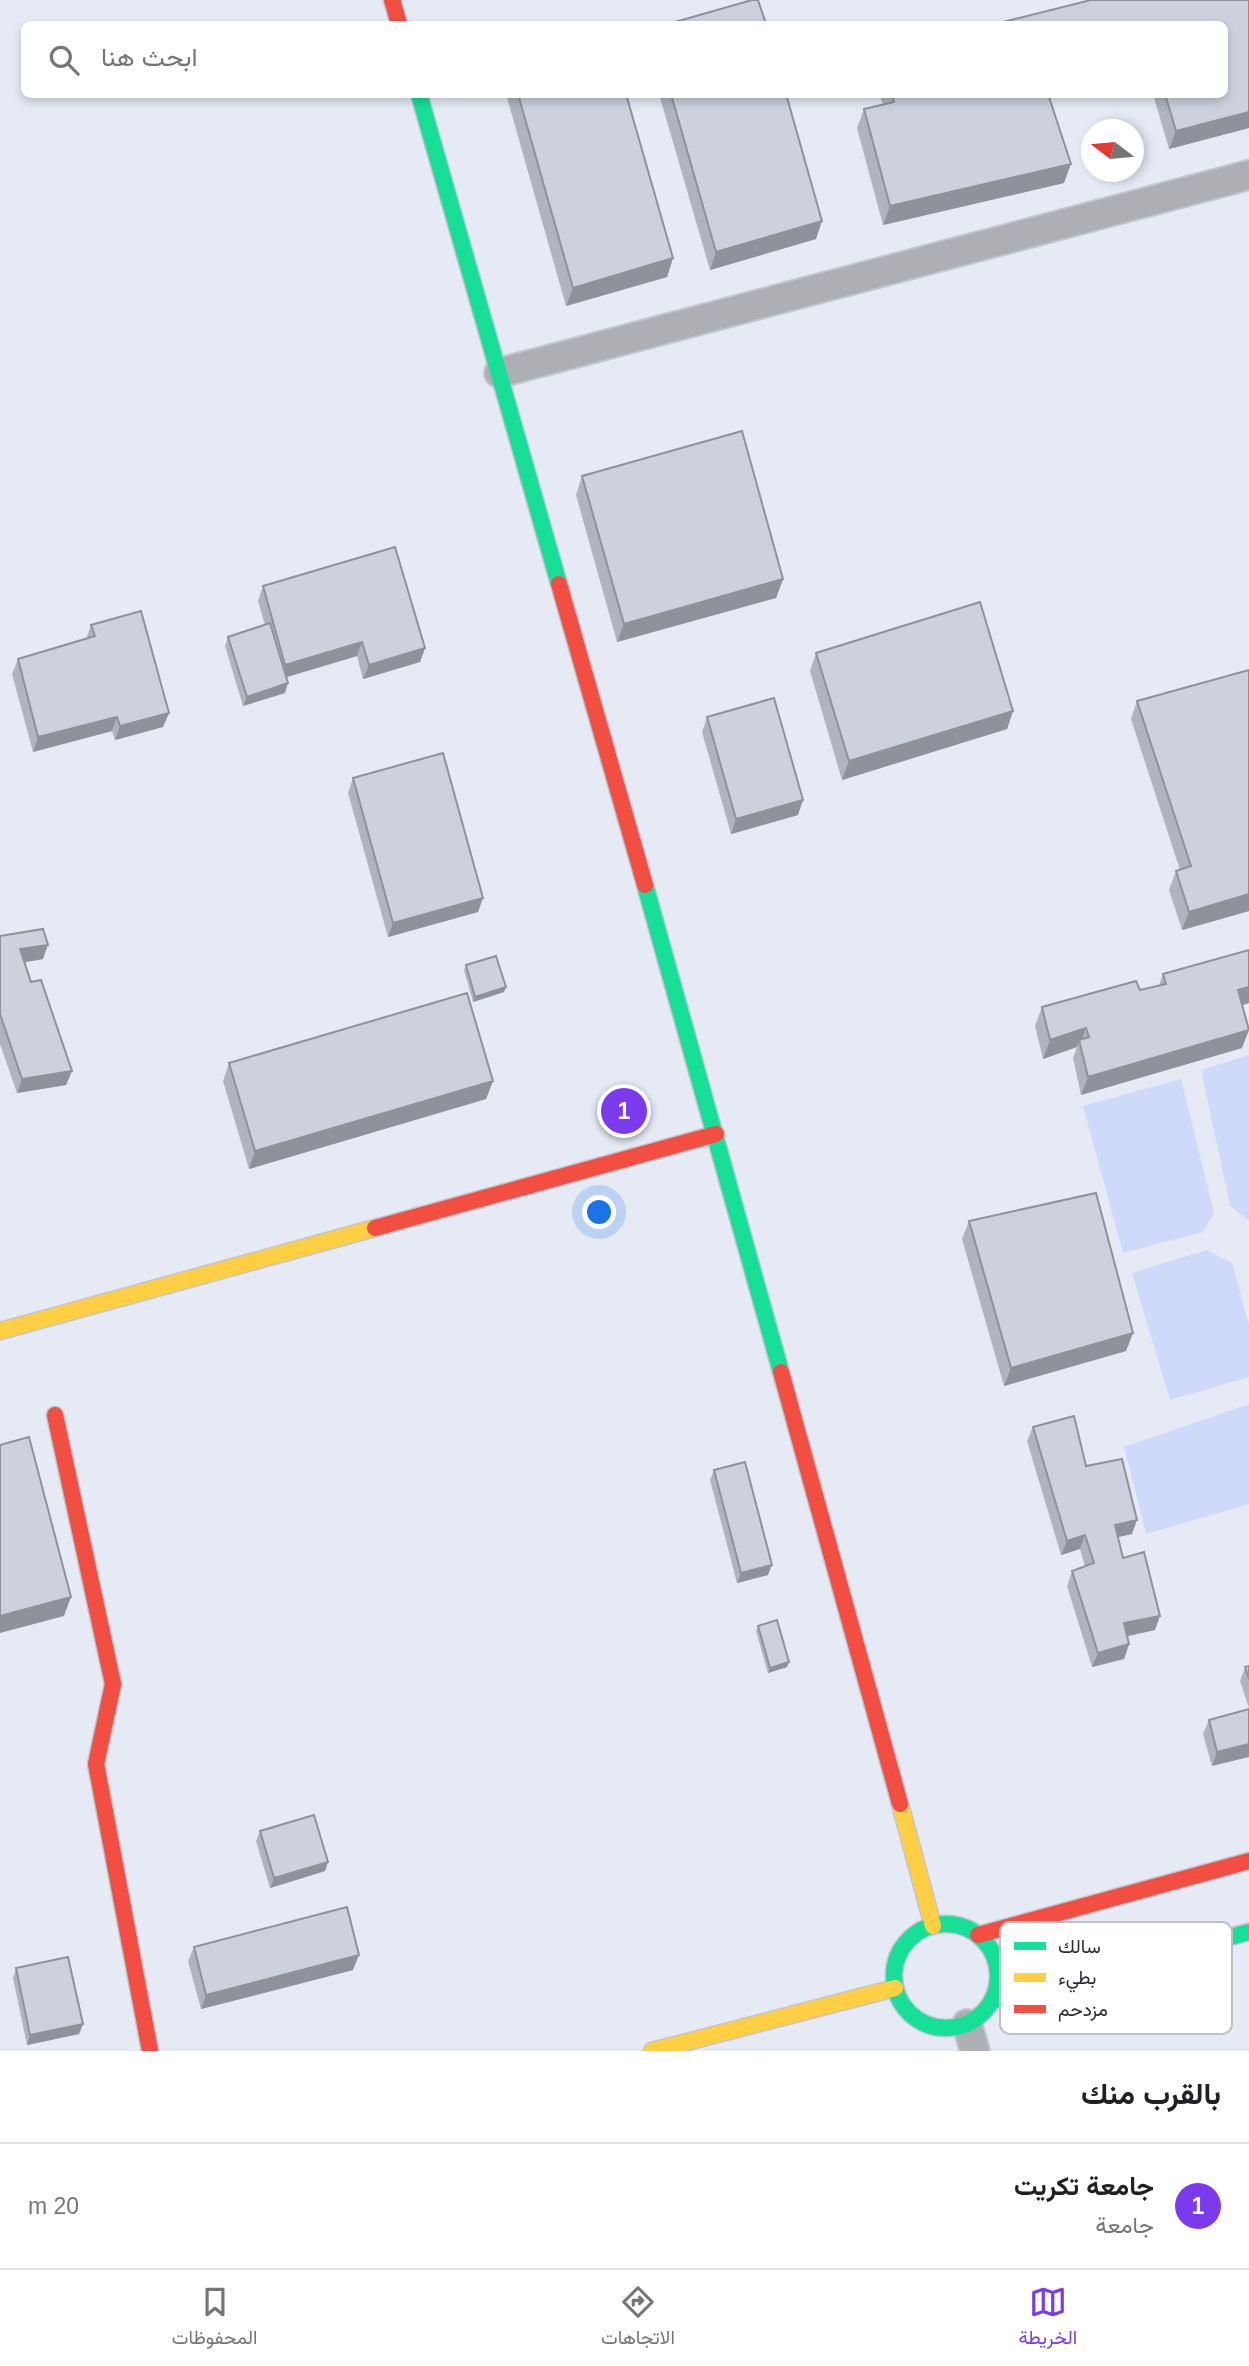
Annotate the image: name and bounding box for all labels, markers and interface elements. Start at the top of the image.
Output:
search box [21,21,1228,98]
icon: search [45,41,83,79]
text: ابحث هنا [101,42,197,72]
north arrow [1081,119,1144,182]
pin: 1 [601,1085,647,1137]
your location [582,1195,616,1229]
legend [1000,1922,1232,2034]
text: سالك [1058,1936,1101,1957]
text: بطيء [1058,1967,1096,1993]
text: مزدحم [1058,1999,1108,2022]
text: بالقرب منك [1081,2077,1221,2110]
text: جامعة تكريت [1014,2171,1154,2201]
text: 20 m [28,2193,79,2219]
text: 1 [1192,2193,1204,2219]
text: جامعة [1095,2212,1154,2238]
tab: المحفوظات [172,2283,257,2354]
tab: الاتجاهات [601,2283,675,2354]
tab: الخريطة [1018,2283,1077,2354]

